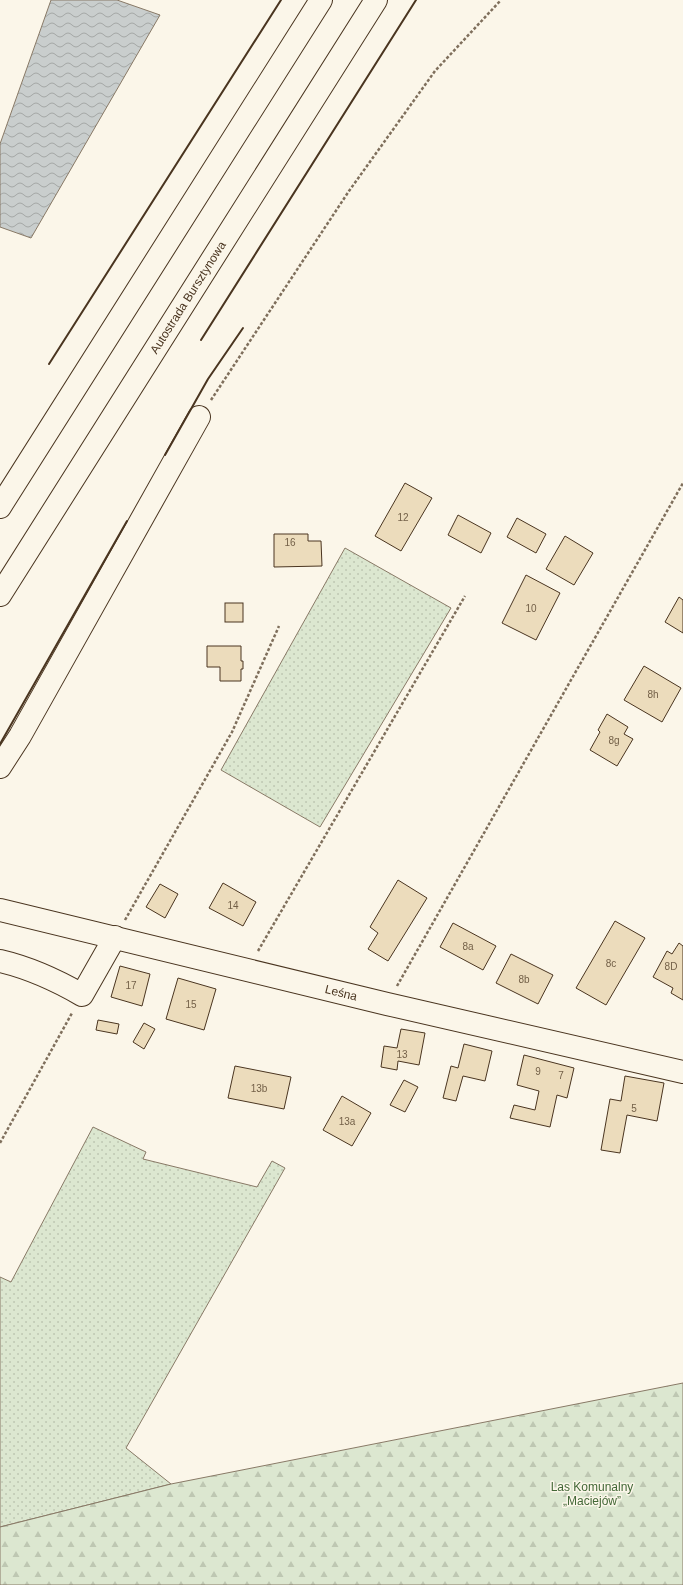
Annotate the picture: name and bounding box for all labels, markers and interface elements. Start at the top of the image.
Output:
street label: Autostrada Bursztynowa [147,238,229,356]
house number: 12 [397,512,409,523]
house number: 16 [284,537,296,548]
house number: 10 [525,603,537,614]
house number: 8h [647,689,659,700]
house number: 8g [608,735,620,746]
house number: 14 [227,900,239,911]
house number: 8a [462,941,474,952]
house number: 8c [606,958,616,969]
house number: 8D [665,961,677,972]
house number: 8b [518,974,530,985]
house number: 17 [125,980,137,991]
street label: Leśna [324,982,359,1004]
house number: 15 [185,999,197,1010]
house number: 13 [396,1049,408,1060]
house number: 9 [535,1066,541,1077]
house number: 7 [558,1070,564,1081]
house number: 13b [251,1083,268,1094]
house number: 5 [631,1103,637,1114]
house number: 13a [339,1116,356,1127]
park label: Las Komunalny „Maciejów” [551,1480,633,1508]

